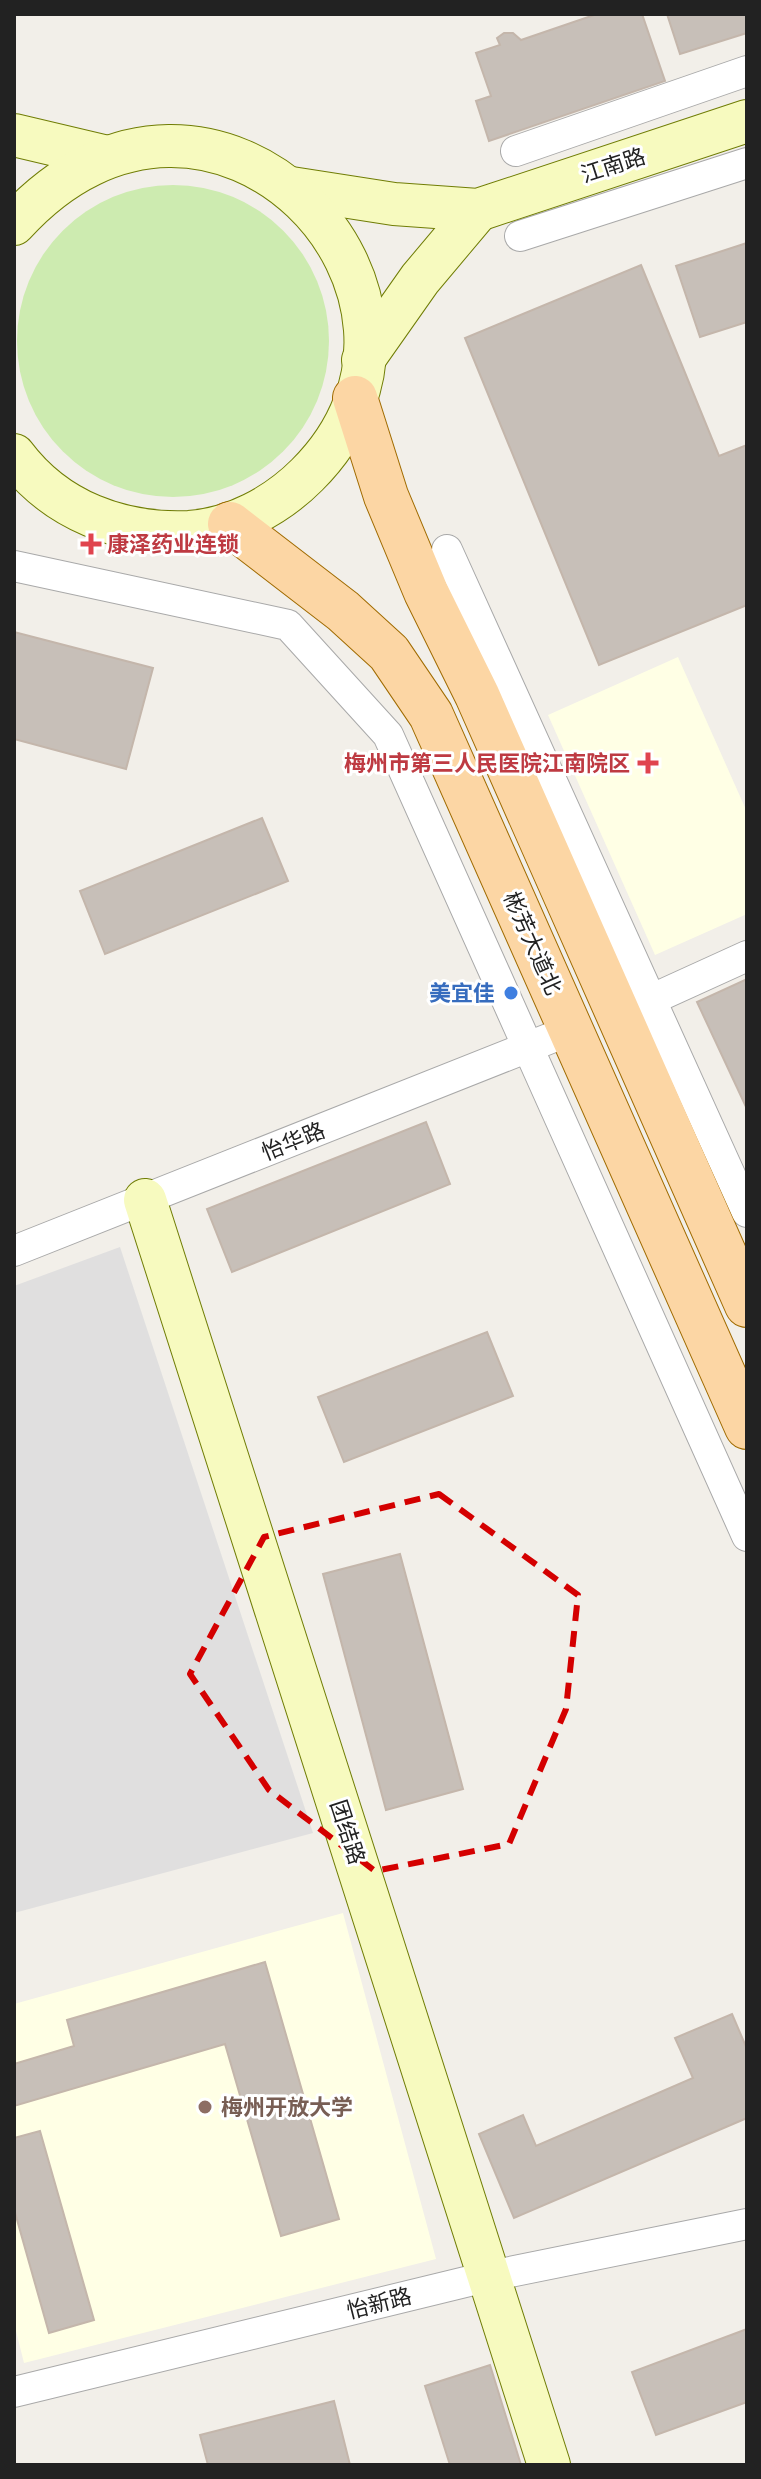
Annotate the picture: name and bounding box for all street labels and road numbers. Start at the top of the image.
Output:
street label: 江南路 [577,141,649,189]
street label: 彬芳大道北 [498,887,568,999]
street label: 怡华路 [257,1116,329,1166]
street label: 团结路 [324,1796,372,1868]
street label: 怡新路 [344,2281,414,2325]

